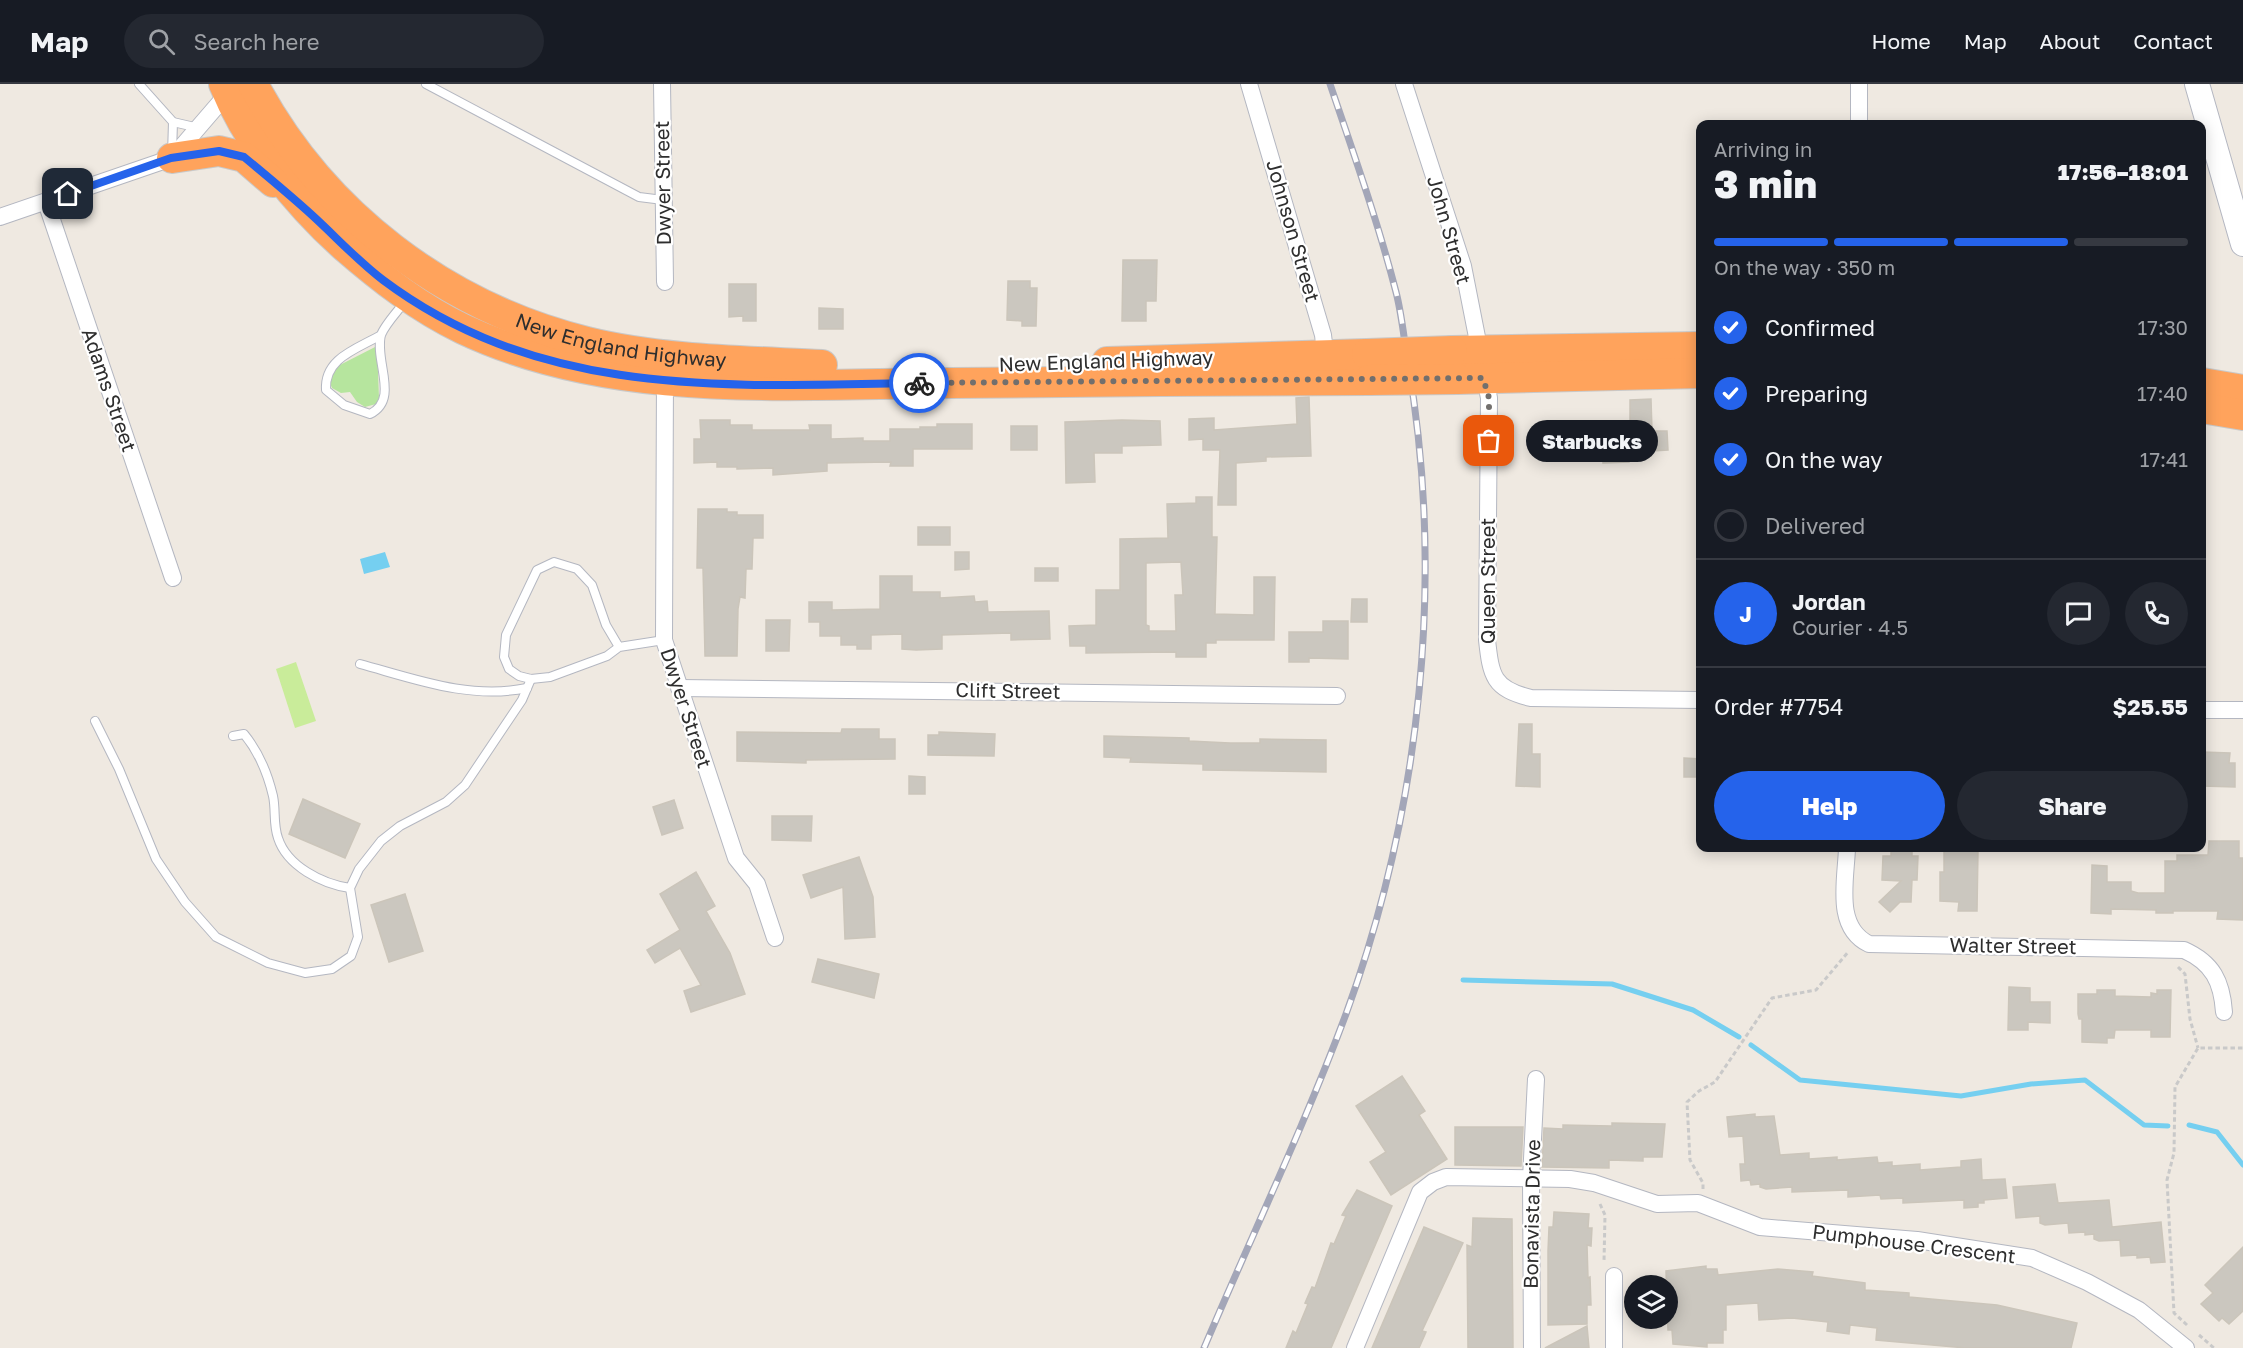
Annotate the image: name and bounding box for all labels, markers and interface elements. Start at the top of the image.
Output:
search box [124,14,544,68]
text: Map [30,25,88,58]
icon: search [145,25,178,58]
text: Search here [193,28,319,55]
text: Home [1871,28,1931,54]
text: Map [1964,28,2007,54]
text: About [2040,28,2100,54]
text: Contact [2133,28,2213,54]
street label: Dwyer Street [649,120,675,246]
text: Arriving in [1714,137,1812,161]
street label: Johnson Street [1262,157,1326,305]
text: 17:56–18:01 [2058,158,2188,185]
text: 3 min [1714,160,1817,207]
pin [42,168,93,219]
street label: John Street [1423,173,1477,287]
icon: home [51,177,84,210]
text: On the way · 350 m [1714,255,1895,279]
street label: New England Highway [513,307,727,371]
icon: check [1714,311,1747,344]
text: Confirmed [1765,314,1875,341]
text: 17:30 [2138,315,2188,339]
street label: Adams Street [78,325,142,455]
street label: New England Highway [998,344,1214,376]
courier [889,353,949,413]
icon: bike [903,367,936,400]
icon: check [1714,377,1747,410]
text: Preparing [1765,380,1868,407]
text: 17:40 [2137,381,2188,405]
pin [1463,415,1514,466]
callout: Starbucks [1525,420,1657,462]
icon: bag [1472,424,1505,457]
text: Starbucks [1542,429,1642,453]
icon: check [1714,443,1747,476]
text: On the way [1765,446,1883,473]
text: 17:41 [2140,447,2188,471]
text: Delivered [1765,512,1865,539]
street label: Queen Street [1475,518,1499,644]
button: chat [2047,582,2110,645]
button: phone [2125,582,2188,645]
text: Jordan [1792,588,1866,615]
text: J [1739,600,1752,627]
text: Courier · 4.5 [1792,615,1908,639]
street label: Dwyer Street [656,645,718,771]
street label: Clift Street [955,677,1061,703]
text: Order #7754 [1714,693,1843,720]
text: $25.55 [2113,693,2188,720]
button: Help [1714,771,1945,840]
button: Share [1957,771,2188,840]
street label: Walter Street [1949,932,2077,958]
street label: Bonavista Drive [1518,1139,1544,1289]
street label: Pumphouse Crescent [1811,1219,2017,1267]
map controls [1624,1275,1678,1329]
button: layers [1624,1275,1678,1329]

